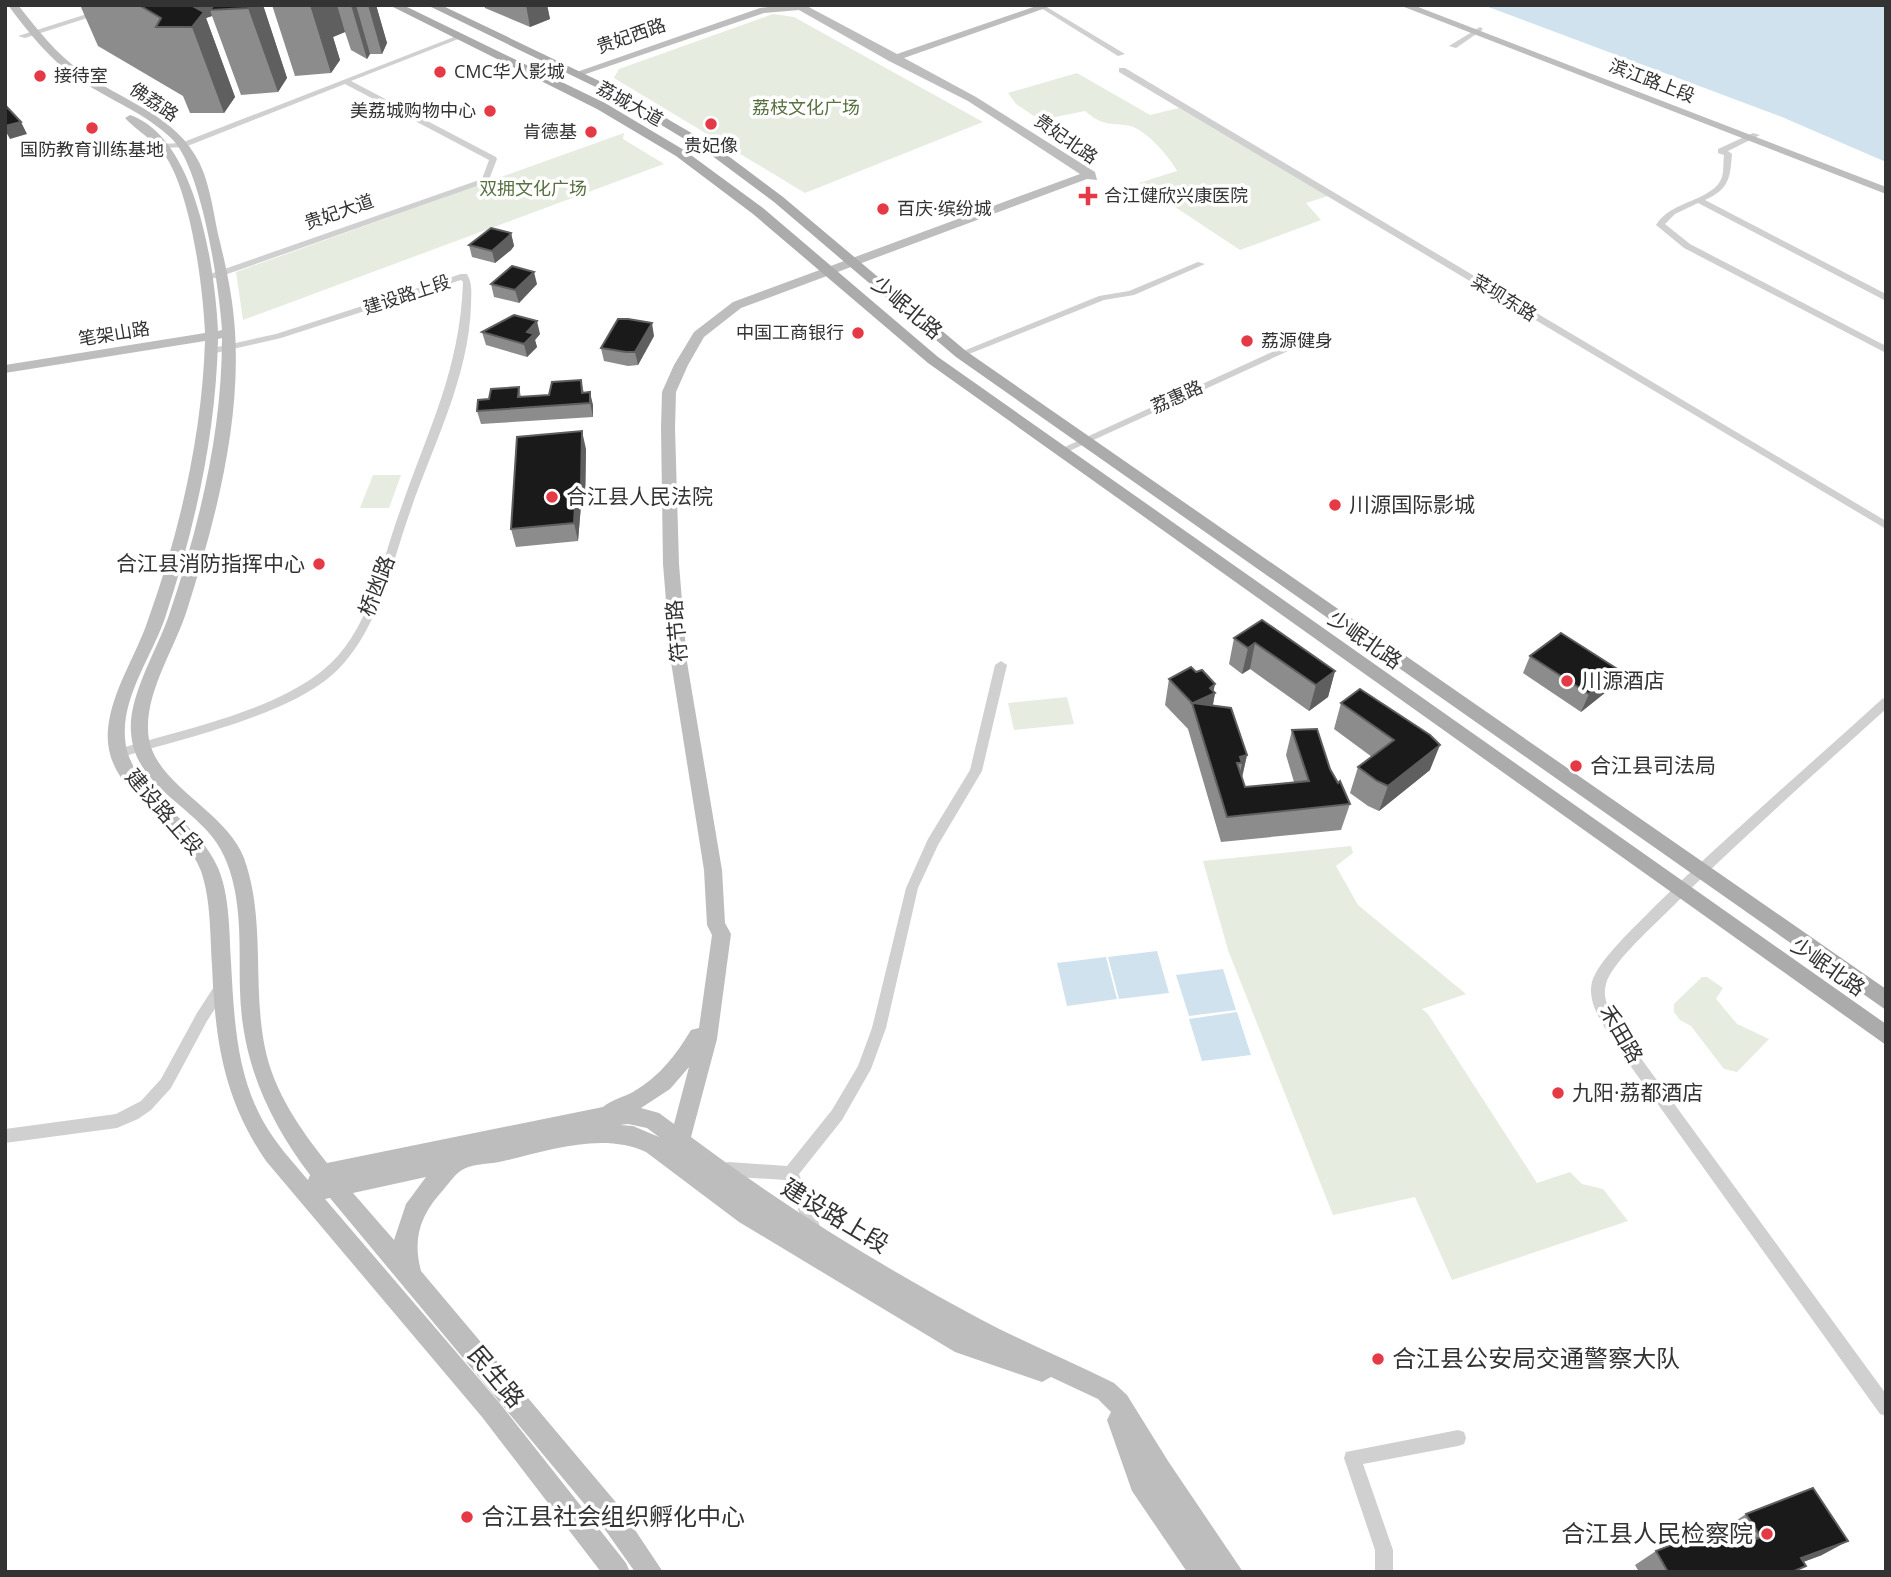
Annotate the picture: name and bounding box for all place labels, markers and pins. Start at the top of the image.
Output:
place label: CMC华人影城 [454,59,565,83]
place label: 接待室 [54,63,108,87]
marker: CMC华人影城 [432,64,448,80]
marker: 接待室 [32,68,48,84]
place label: 美荔城购物中心 [350,98,476,122]
marker: 美荔城购物中心 [482,103,498,119]
marker: 贵妃像 [703,116,719,132]
place label: 肯德基 [523,119,577,143]
marker: 国防教育训练基地 [84,120,100,136]
marker: 肯德基 [583,124,599,140]
place label: 贵妃像 [684,133,738,157]
place label: 国防教育训练基地 [20,137,164,161]
place label: 合江健欣兴康医院 [1104,183,1248,207]
marker: 合江健欣兴康医院 [1078,186,1098,206]
place label: 百庆·缤纷城 [897,196,992,220]
marker: 百庆·缤纷城 [875,201,891,217]
place label: 中国工商银行 [736,320,844,344]
marker: 中国工商银行 [850,325,866,341]
place label: 荔源健身 [1261,328,1333,352]
marker: 荔源健身 [1239,333,1255,349]
place label: 合江县人民法院 [566,482,713,510]
marker: 合江县人民法院 [544,489,560,505]
place label: 川源国际影城 [1349,490,1475,518]
marker: 川源国际影城 [1327,497,1343,513]
place label: 合江县消防指挥中心 [116,549,305,577]
marker: 合江县消防指挥中心 [311,556,327,572]
place label: 川源酒店 [1581,666,1665,694]
marker: 川源酒店 [1559,673,1575,689]
place label: 合江县司法局 [1590,751,1716,779]
marker: 合江县司法局 [1568,758,1584,774]
place label: 九阳·荔都酒店 [1572,1078,1704,1106]
marker: 九阳·荔都酒店 [1550,1085,1566,1101]
place label: 合江县公安局交通警察大队 [1392,1341,1680,1374]
marker: 合江县公安局交通警察大队 [1370,1351,1386,1367]
place label: 合江县社会组织孵化中心 [481,1499,745,1532]
marker: 合江县社会组织孵化中心 [459,1509,475,1525]
place label: 合江县人民检察院 [1561,1516,1753,1549]
marker: 合江县人民检察院 [1759,1526,1775,1542]

